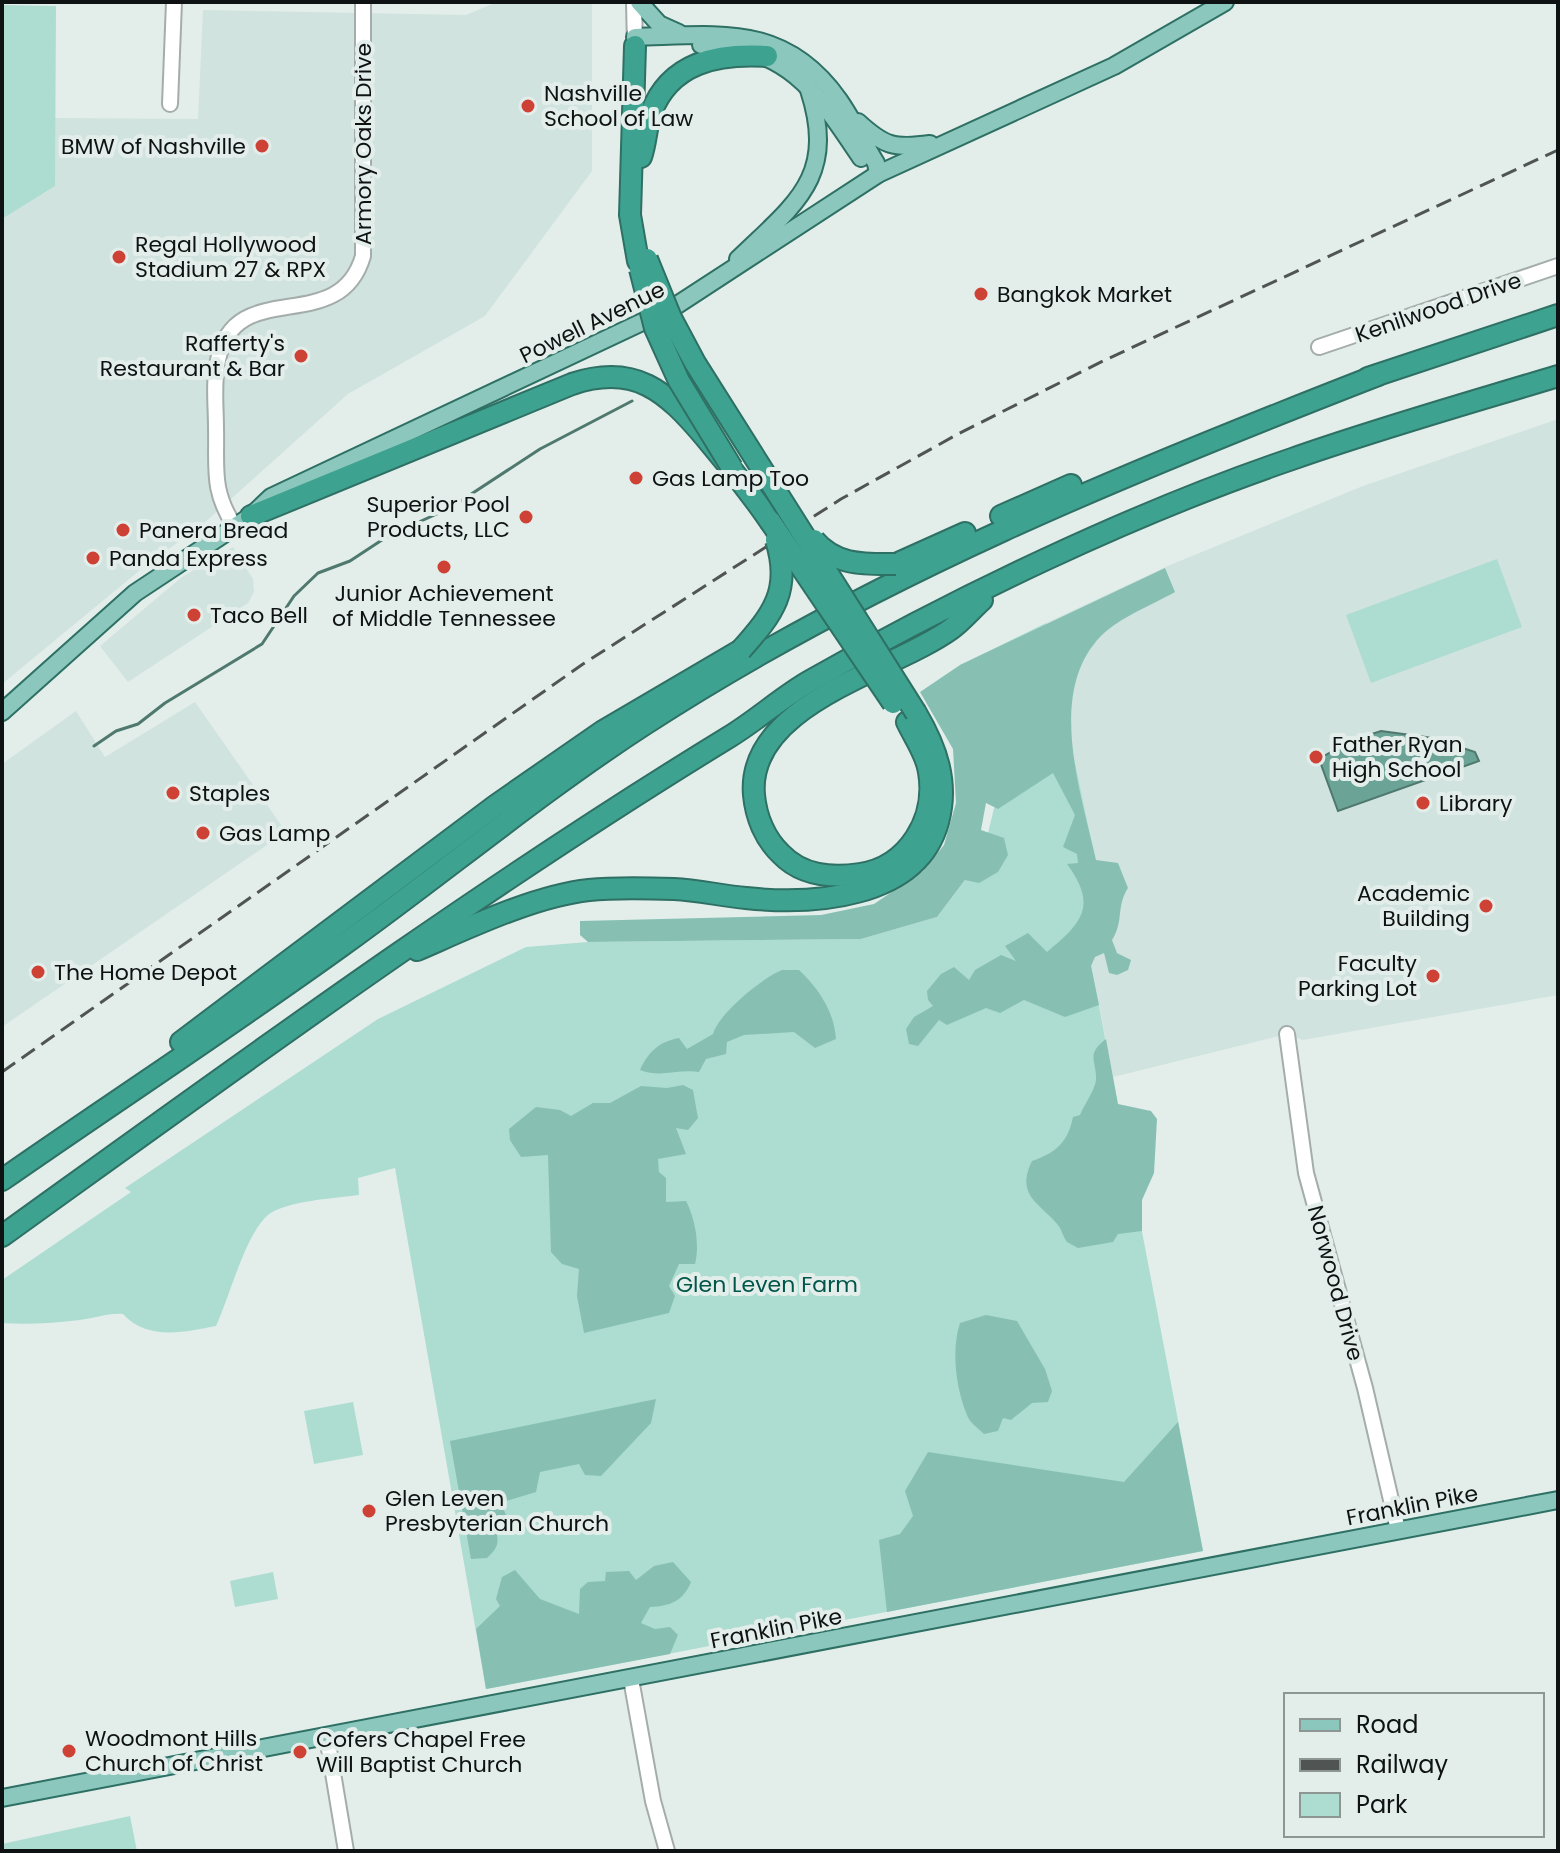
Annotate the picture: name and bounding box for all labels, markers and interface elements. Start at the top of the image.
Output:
street label: Armory Oaks Drive [348,43,379,245]
place label: Nashville School of Law [544,78,693,134]
marker: Nashville School of Law [519,97,537,115]
place label: BMW of Nashville [61,131,246,162]
marker: BMW of Nashville [253,137,271,155]
place label: Regal Hollywood Stadium 27 & RPX [135,229,326,285]
marker: Regal Hollywood Stadium 27 & RPX [110,248,128,266]
street label: Kenilwood Drive [1351,265,1525,350]
street label: Powell Avenue [515,274,670,371]
place label: Bangkok Market [997,279,1172,310]
marker: Bangkok Market [972,285,990,303]
place label: Rafferty's Restaurant & Bar [100,328,285,384]
marker: Rafferty's Restaurant & Bar [292,347,310,365]
place label: Gas Lamp Too [652,463,809,494]
marker: Gas Lamp Too [627,469,645,487]
place label: Superior Pool Products, LLC [366,489,510,545]
marker: Superior Pool Products, LLC [517,508,535,526]
place label: Panera Bread [139,515,288,546]
marker: Panera Bread [114,521,132,539]
place label: Panda Express [109,543,268,574]
marker: Panda Express [84,549,102,567]
marker: Junior Achievement of Middle Tennessee [435,558,453,576]
place label: Junior Achievement of Middle Tennessee [332,578,556,634]
place label: Taco Bell [210,600,308,631]
marker: Taco Bell [185,606,203,624]
place label: Father Ryan High School [1332,729,1462,785]
marker: Father Ryan High School [1307,748,1325,766]
place label: Staples [189,778,270,809]
marker: Staples [164,784,182,802]
place label: Library [1439,788,1513,819]
marker: Library [1414,794,1432,812]
place label: Gas Lamp [219,818,330,849]
marker: Gas Lamp [194,824,212,842]
place label: Academic Building [1357,878,1470,934]
marker: Academic Building [1477,897,1495,915]
place label: Faculty Parking Lot [1298,948,1418,1004]
place label: The Home Depot [54,957,237,988]
marker: The Home Depot [29,963,47,981]
marker: Faculty Parking Lot [1424,967,1442,985]
street label: Norwood Drive [1300,1202,1371,1364]
park label: Glen Leven Farm [676,1269,858,1300]
street label: Franklin Pike [1344,1478,1481,1533]
place label: Glen Leven Presbyterian Church [385,1483,609,1539]
marker: Glen Leven Presbyterian Church [360,1502,378,1520]
street label: Franklin Pike [708,1601,845,1656]
legend [1284,1693,1544,1837]
text: Road [1356,1708,1418,1741]
place label: Woodmont Hills Church of Christ [85,1723,263,1779]
place label: Cofers Chapel Free Will Baptist Church [316,1724,526,1780]
marker: Woodmont Hills Church of Christ [60,1742,78,1760]
marker: Cofers Chapel Free Will Baptist Church [291,1743,309,1761]
text: Railway [1356,1748,1449,1781]
text: Park [1356,1788,1408,1821]

